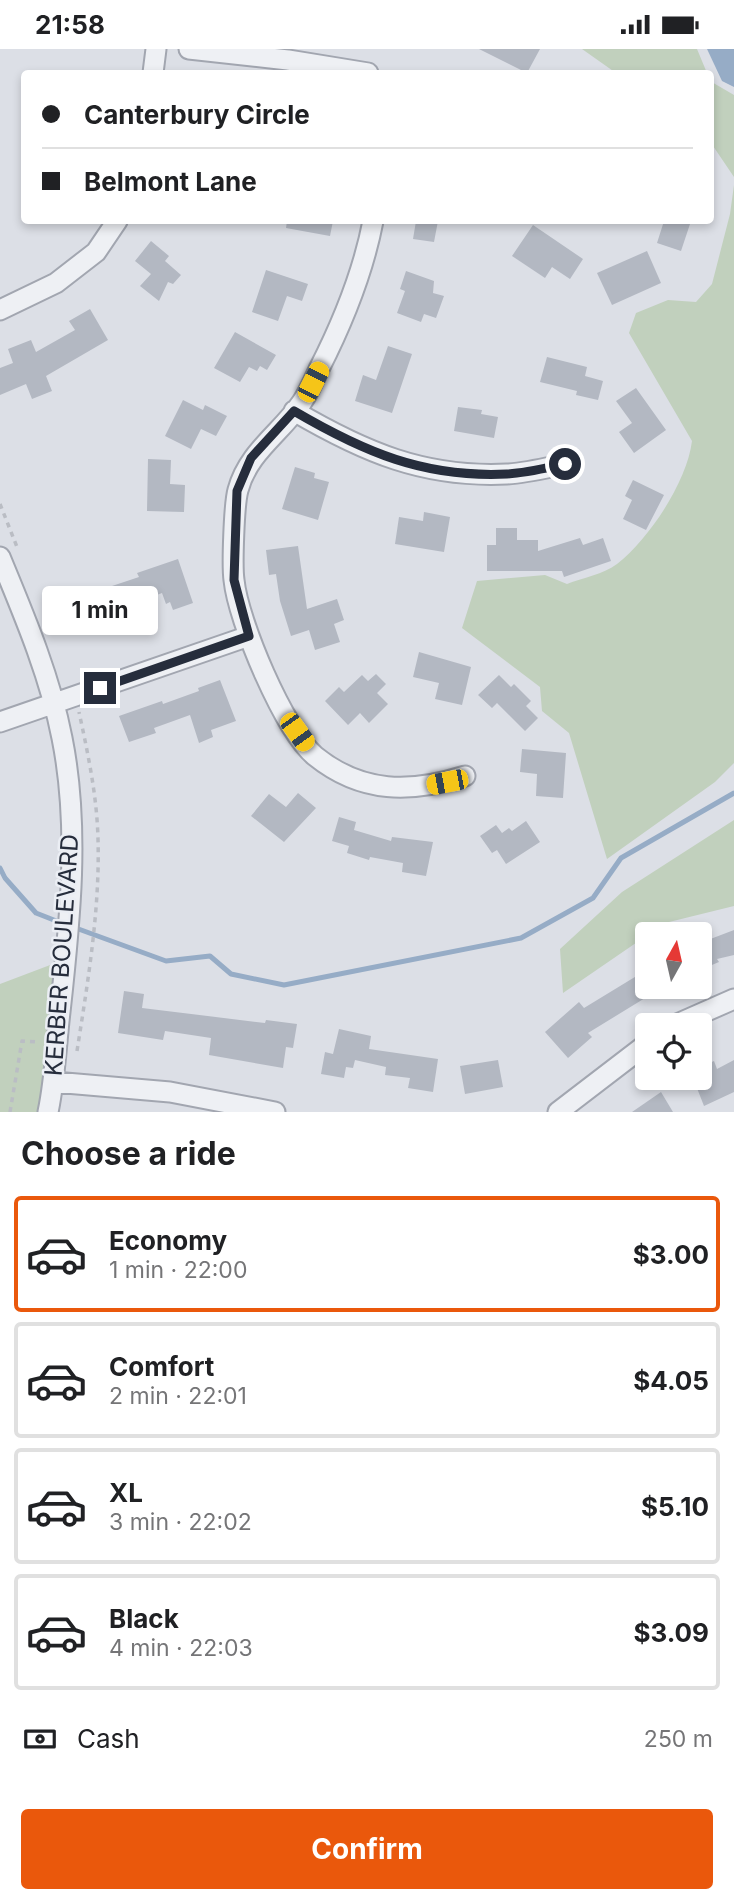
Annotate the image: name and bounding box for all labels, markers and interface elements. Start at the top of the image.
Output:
text: 21:58 [35,9,105,40]
text: Canterbury Circle [84,99,310,130]
text: Belmont Lane [84,166,257,197]
car [295,359,332,405]
route start [549,448,581,480]
callout: 1 min [42,587,158,635]
text: 1 min [72,596,128,624]
route end [84,672,116,704]
car [277,709,318,755]
car [425,768,470,796]
street label: KERBER BOULEVARD [39,833,84,1077]
north arrow [635,922,712,999]
map controls [635,922,712,1090]
button: locate [635,1013,712,1090]
text: Choose a ride [21,1134,236,1173]
icon: car [25,1223,88,1286]
text: Economy [109,1225,227,1256]
text: $3.00 [633,1239,709,1270]
text: 1 min · 22:00 [109,1256,247,1284]
icon: car [25,1349,88,1412]
text: Comfort [109,1351,214,1382]
text: $4.05 [633,1365,709,1396]
text: 2 min · 22:01 [109,1382,247,1410]
icon: car [25,1475,88,1538]
text: XL [109,1477,143,1508]
text: $5.10 [641,1491,709,1522]
text: 3 min · 22:02 [109,1508,252,1536]
icon: car [25,1601,88,1664]
text: Black [109,1603,179,1634]
text: $3.09 [633,1617,709,1648]
text: 4 min · 22:03 [109,1634,253,1662]
icon: cash [21,1720,59,1758]
text: Cash [77,1723,140,1754]
text: 250 m [644,1725,713,1753]
button: Confirm [21,1809,713,1889]

